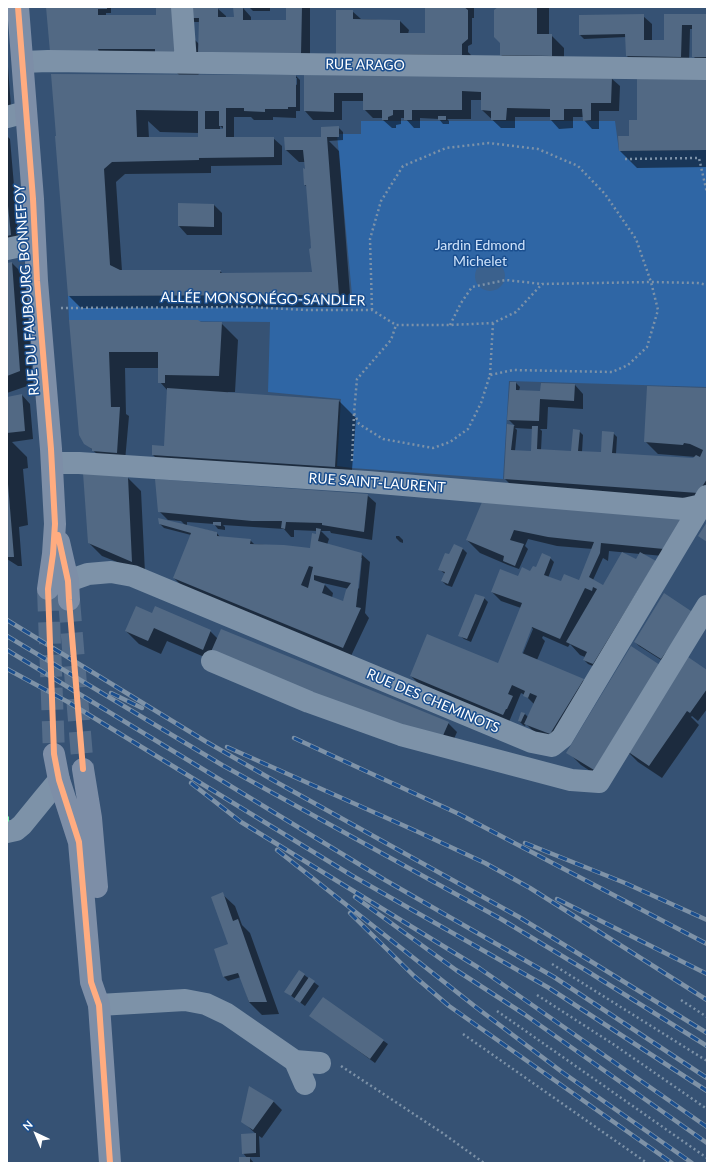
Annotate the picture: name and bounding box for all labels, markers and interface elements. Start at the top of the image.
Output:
street label: RUE ARAGO [325,56,405,74]
street label: RUE DU FAUBOURG BONNEFOY [11,184,43,396]
park label: Jardin Edmond Michelet [435,237,525,270]
street label: ALLÉE MONSONÉGO-SANDLER [160,289,366,309]
street label: RUE SAINT-LAURENT [308,470,446,496]
street label: RUE DES CHEMINOTS [364,665,502,737]
north arrow [16,1114,56,1154]
text: N [20,1117,35,1133]

